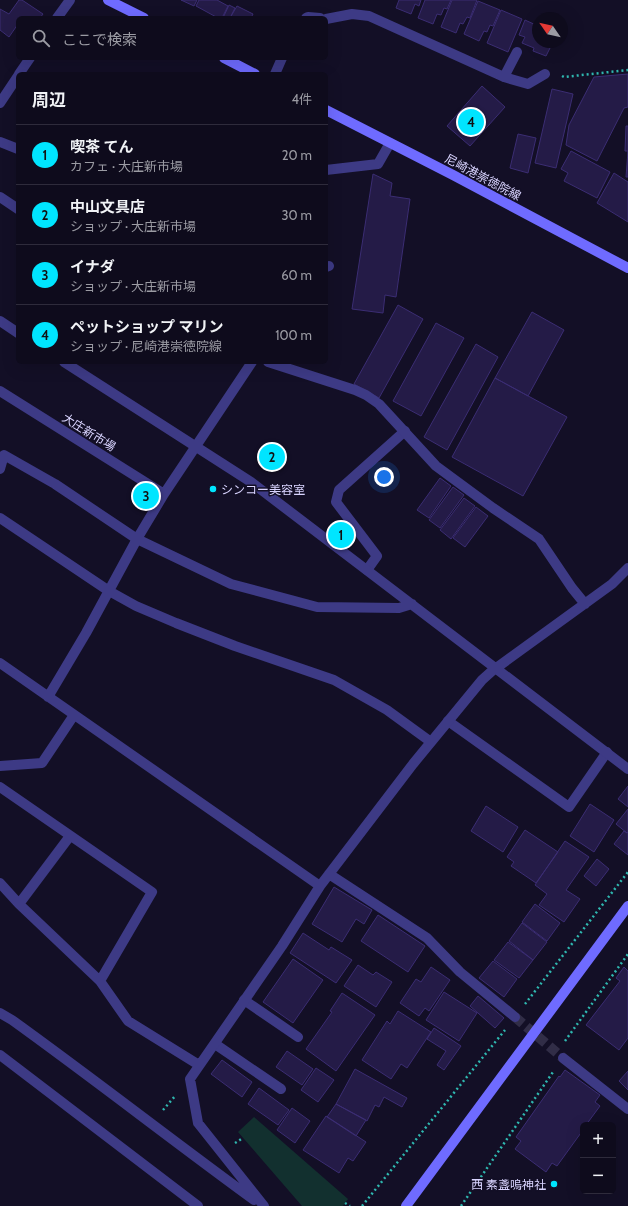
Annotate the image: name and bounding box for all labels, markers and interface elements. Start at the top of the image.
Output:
north arrow [532,12,568,48]
search box [16,16,328,60]
icon: search [30,27,52,49]
text: ここで検索 [62,31,137,49]
text: 周辺 [32,90,66,110]
text: 4件 [291,91,312,107]
pin: 4 [458,107,484,137]
text: 喫茶 てん [70,138,133,156]
text: 1 [43,147,47,163]
text: 20 m [282,147,312,163]
street label: 尼崎港崇徳院線 [442,151,524,203]
text: カフェ · 大庄新市場 [70,158,183,174]
text: 中山文具店 [70,198,145,216]
text: 2 [42,207,48,223]
text: 30 m [282,207,312,223]
text: ショップ · 大庄新市場 [70,218,196,234]
text: イナダ [70,258,115,276]
text: 3 [41,267,49,283]
text: 60 m [281,267,312,283]
text: ショップ · 大庄新市場 [70,278,196,294]
text: ペットショップ マリン [70,318,223,336]
text: 4 [41,327,49,343]
text: 100 m [275,327,312,343]
text: ショップ · 尼崎港崇徳院線 [70,338,222,354]
street label: 大庄新市場 [60,410,118,454]
pin: 2 [259,442,285,472]
your location [374,467,394,487]
pin: 3 [133,481,159,511]
place label: シンコー美容室 [221,482,305,497]
marker: シンコー美容室 [208,484,218,494]
pin: 1 [328,520,354,550]
map controls [580,1122,616,1194]
button: + [580,1122,616,1158]
button: − [580,1158,616,1194]
place label: 西 素盞嗚神社 [471,1177,546,1192]
marker: 西 素盞嗚神社 [549,1179,559,1189]

